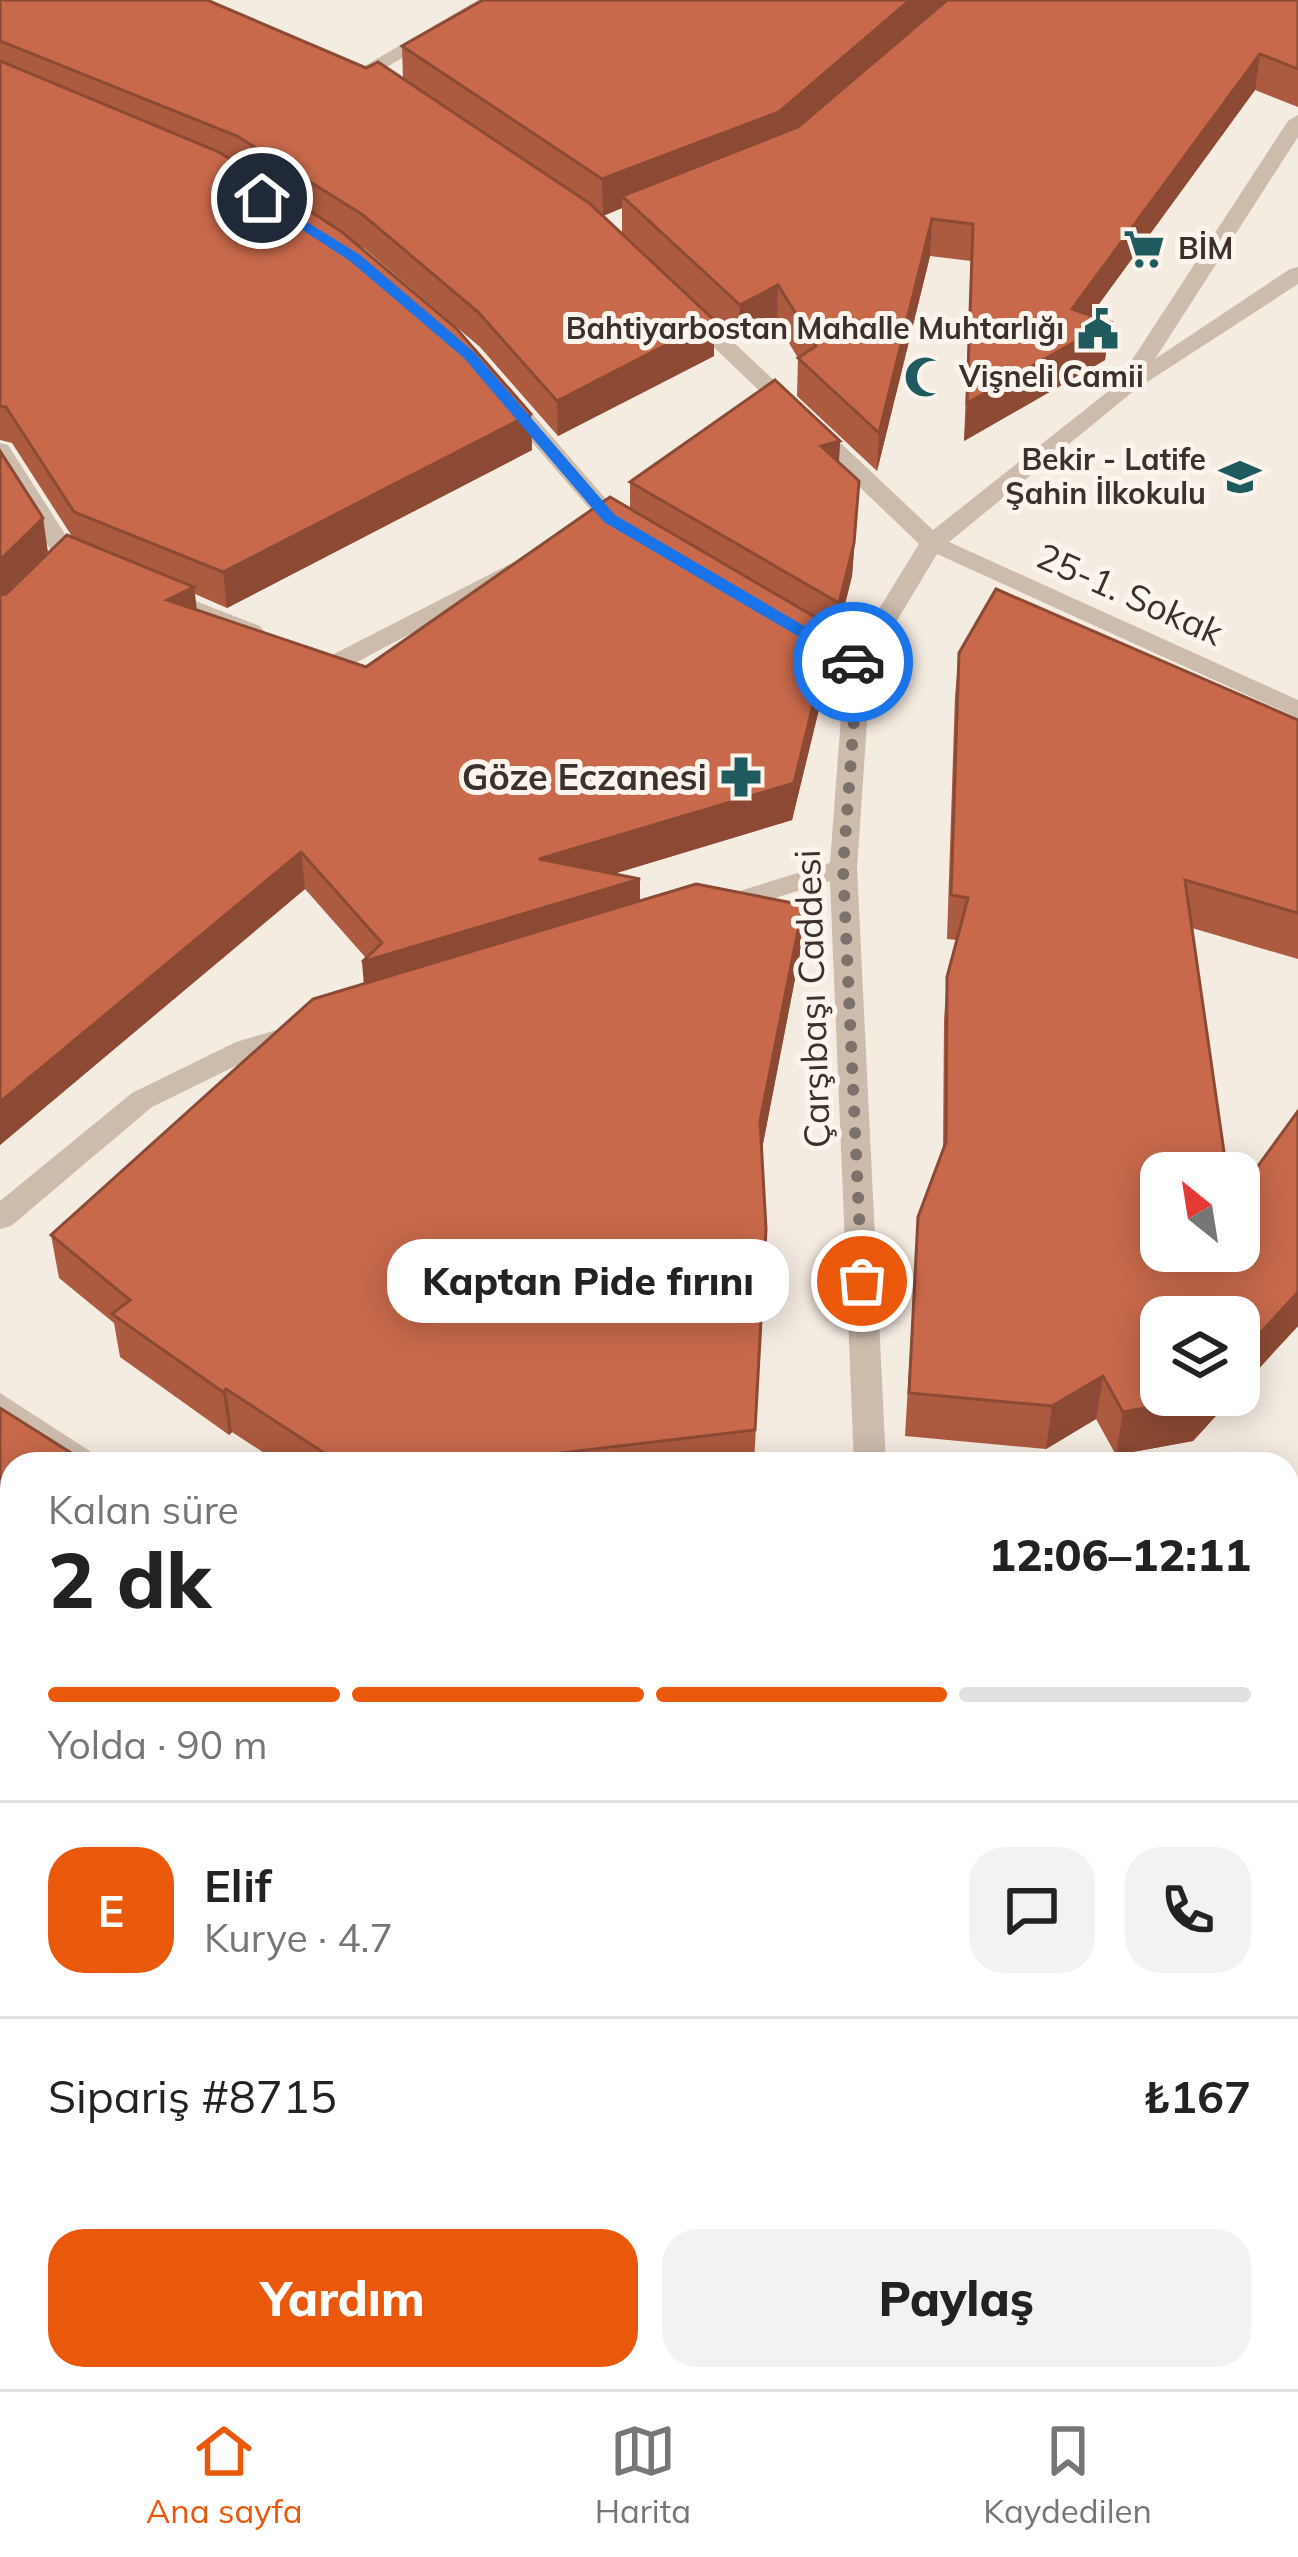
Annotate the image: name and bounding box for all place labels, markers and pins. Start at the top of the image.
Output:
pin [211,147,313,249]
supermarket icon: BİM [1121,226,1167,272]
place label: BİM [1178,229,1233,267]
public building icon: Bahtiyarbostan Mahalle Muhtarlığı [1075,306,1121,352]
place label: Bahtiyarbostan Mahalle Muhtarlığı [566,309,1064,347]
mosque icon: Vişneli Camii [902,354,948,400]
place label: Vişneli Camii [958,357,1144,395]
place label: Bekir - Latife Şahin İlkokulu [1005,440,1206,512]
school or university icon: Bekir - Latife Şahin İlkokulu [1217,454,1263,500]
place label: Göze Eczanesi [462,754,707,799]
pharmacy icon: Göze Eczanesi [718,754,764,800]
pin [811,1230,913,1332]
callout: Kaptan Pide fırını [388,1239,790,1323]

